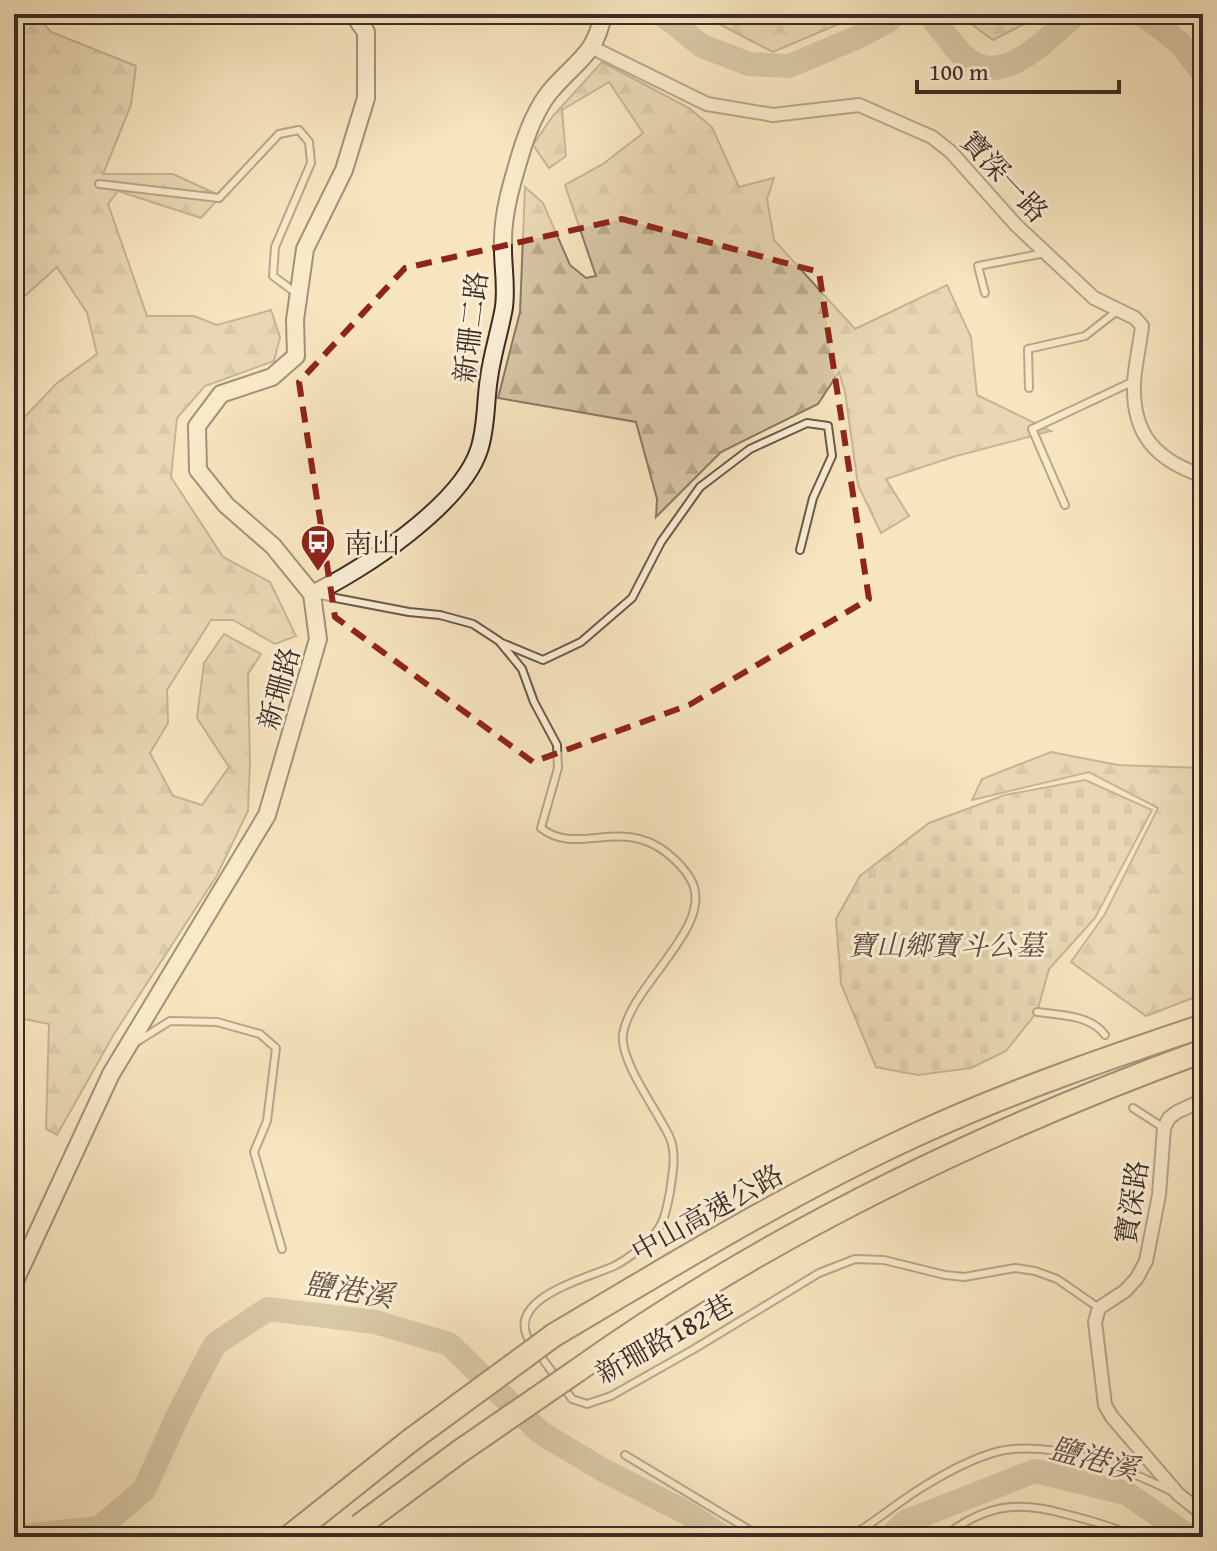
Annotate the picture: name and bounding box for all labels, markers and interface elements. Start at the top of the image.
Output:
scale bar [917,44,1119,94]
text: 100 m [929,54,989,89]
street label: 寶深一路 [952,121,1058,231]
street label: 新珊二路 [443,269,497,385]
place label: 南山 [344,522,400,563]
bus stop icon: 南山 [299,523,337,573]
street label: 新珊路 [247,642,309,734]
park label: 寶山鄉寶斗公墓 [848,924,1048,965]
street label: 中山高速公路 [624,1153,790,1271]
street label: 寶深路 [1104,1157,1158,1247]
water label: 鹽港溪 [301,1260,400,1318]
street label: 新珊路182巷 [587,1283,741,1393]
water label: 鹽港溪 [1045,1425,1146,1492]

